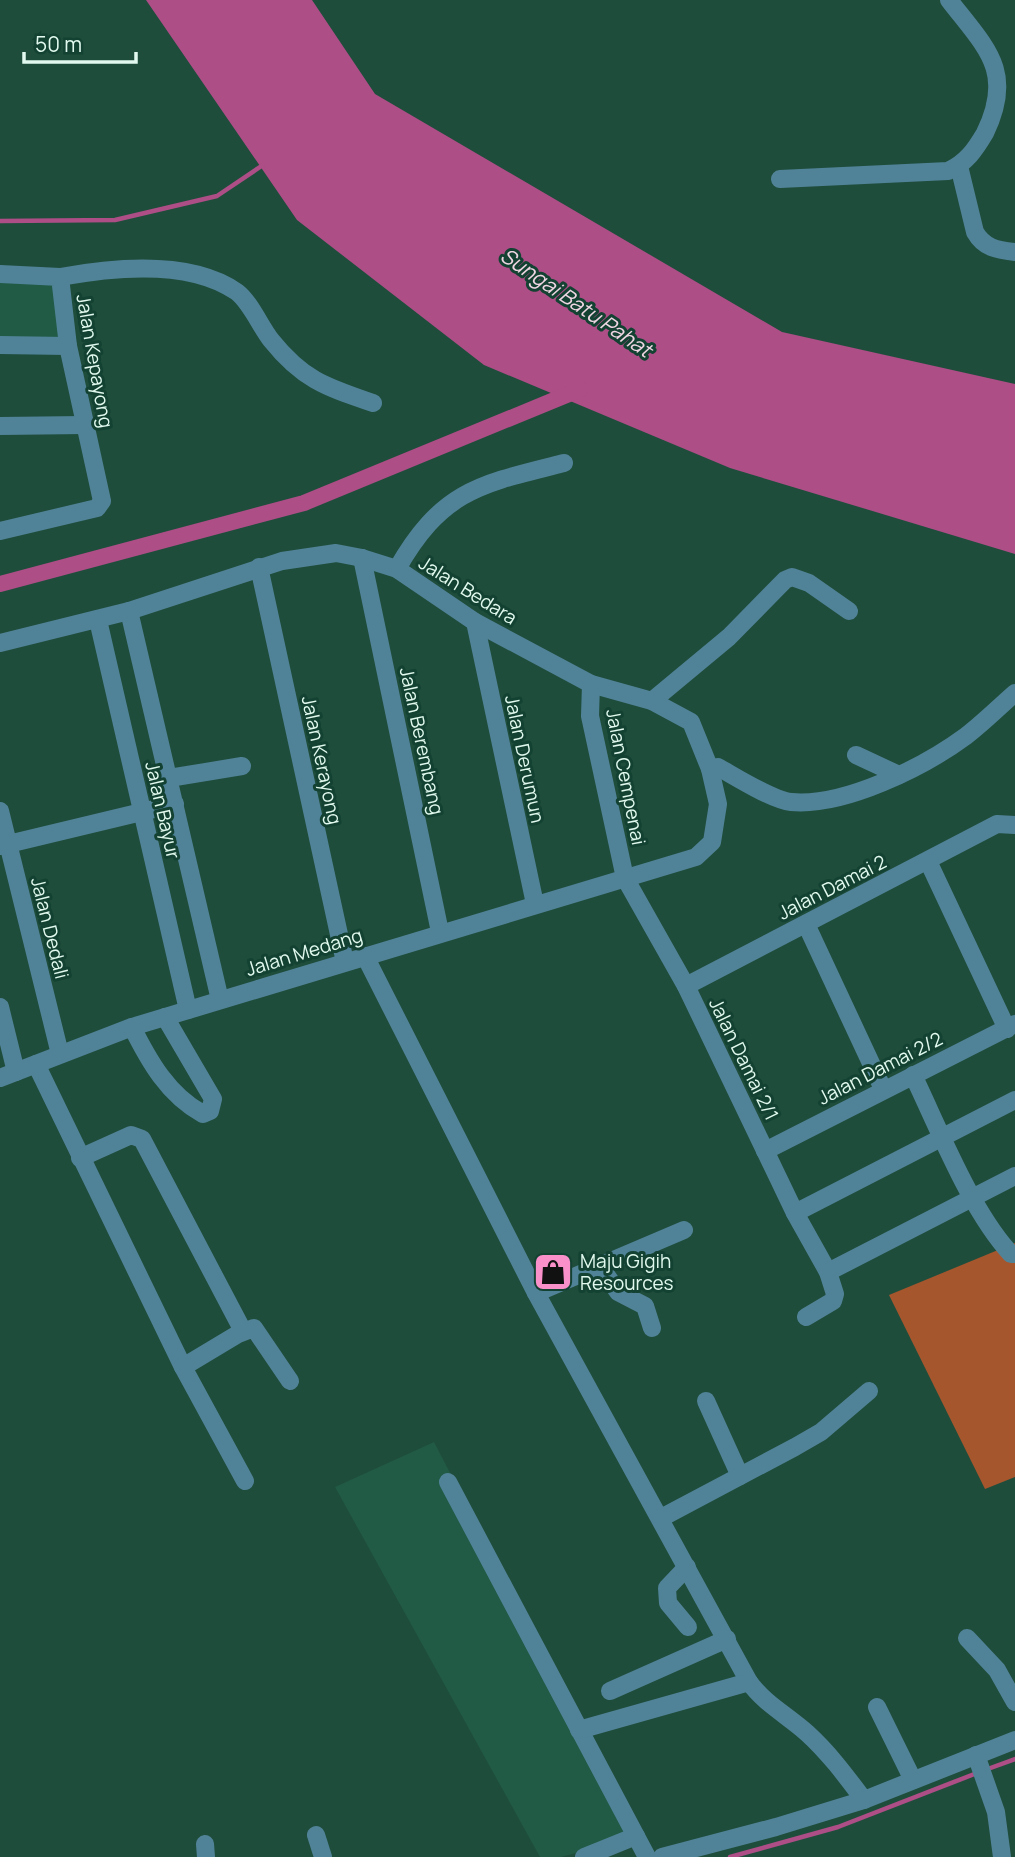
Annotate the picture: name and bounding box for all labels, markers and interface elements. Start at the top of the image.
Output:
scale bar [24,21,136,65]
text: 50 m [35,30,82,58]
water label: Sungai Batu Pahat [495,241,660,365]
street label: Jalan Kepayong [70,292,120,430]
street label: Jalan Bedara [414,550,522,630]
street label: Jalan Berembang [394,665,450,817]
street label: Jalan Kerayong [296,693,348,827]
street label: Jalan Derumun [499,693,551,825]
street label: Jalan Cempenai [600,707,652,847]
street label: Jalan Bayur [139,759,187,861]
street label: Jalan Damai 2 [773,849,891,925]
street label: Jalan Dedali [25,874,75,982]
street label: Jalan Medang [242,922,366,982]
street label: Jalan Damai 2/1 [703,993,785,1125]
street label: Jalan Damai 2/2 [813,1025,947,1111]
place label: Maju Gigih Resources [580,1248,674,1296]
shop icon: Maju Gigih Resources [532,1251,574,1293]

